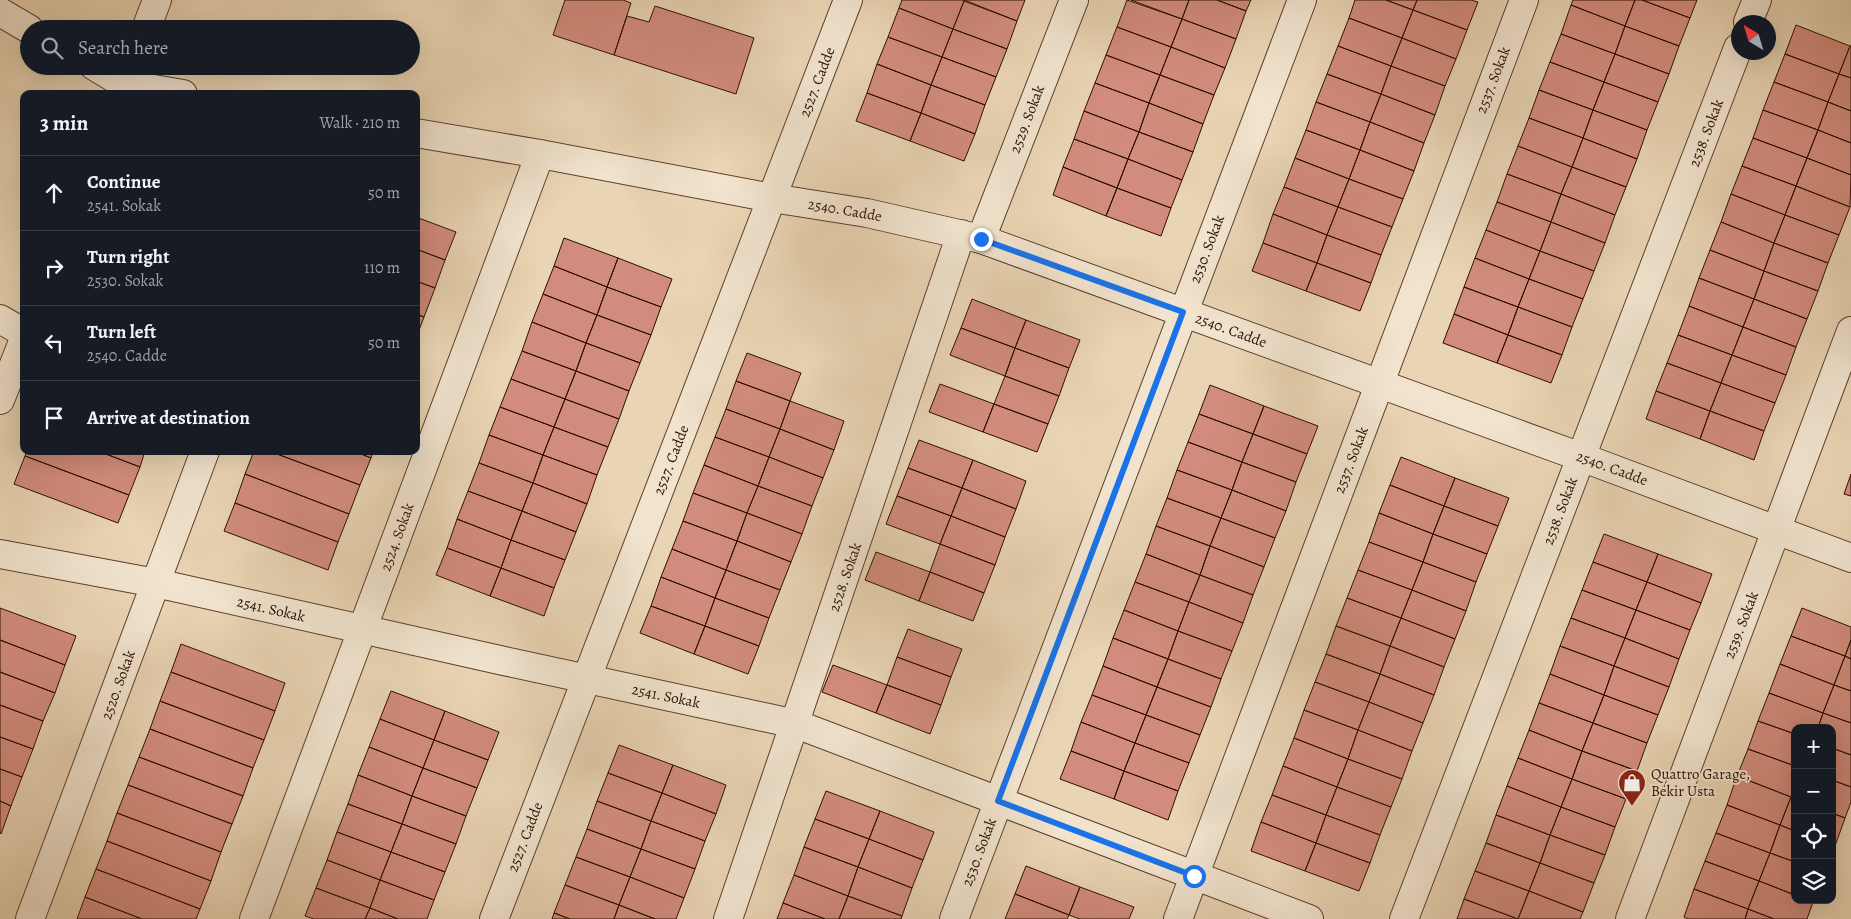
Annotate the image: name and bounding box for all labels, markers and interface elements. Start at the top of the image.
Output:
north arrow [1731,15,1776,60]
search box [20,20,420,75]
icon: search [38,34,66,62]
text: Search here [78,35,168,61]
street label: 2537. Sokak [1471,43,1515,116]
street label: 2527. Cadde [794,44,840,120]
street label: 2529. Sokak [1005,82,1049,156]
street label: 2538. Sokak [1684,96,1728,170]
text: 3 min [40,109,88,137]
text: Walk · 210 m [319,112,400,134]
text: Continue [87,169,161,195]
icon: ahead [40,179,68,207]
text: 50 m [368,182,400,204]
street label: 2540. Cadde [806,194,884,226]
text: 2541. Sokak [87,195,161,217]
street label: 2530. Sokak [1185,211,1229,286]
route end [970,228,993,251]
text: Turn right [87,244,169,270]
icon: right [40,254,68,282]
text: 110 m [364,257,400,279]
text: 2530. Sokak [87,270,164,292]
street label: 2540. Cadde [1192,308,1270,352]
text: Turn left [87,319,156,345]
icon: left [40,329,68,357]
text: 50 m [368,332,400,354]
text: 2540. Cadde [87,345,167,367]
icon: arrive [40,404,68,432]
text: Arrive at destination [87,405,250,431]
street label: 2527. Cadde [648,422,694,498]
street label: 2537. Sokak [1329,423,1373,496]
street label: 2540. Cadde [1573,446,1651,490]
street label: 2538. Sokak [1538,474,1582,548]
street label: 2524. Sokak [375,499,419,574]
street label: 2528. Sokak [824,539,866,614]
street label: 2539. Sokak [1719,588,1763,662]
street label: 2541. Sokak [235,591,308,627]
street label: 2520. Sokak [96,647,140,723]
street label: 2541. Sokak [630,679,703,713]
map controls [1791,724,1836,904]
button: + [1791,724,1836,769]
place label: Quattro Garage, Bekir Usta [1651,764,1750,801]
shop icon: Quattro Garage, Bekir Usta [1617,768,1647,807]
button: − [1791,769,1836,814]
street label: 2527. Cadde [502,799,548,875]
street label: 2530. Sokak [957,814,1001,889]
button: locate [1791,814,1836,859]
button: layers [1791,859,1836,904]
route start [1183,865,1206,888]

